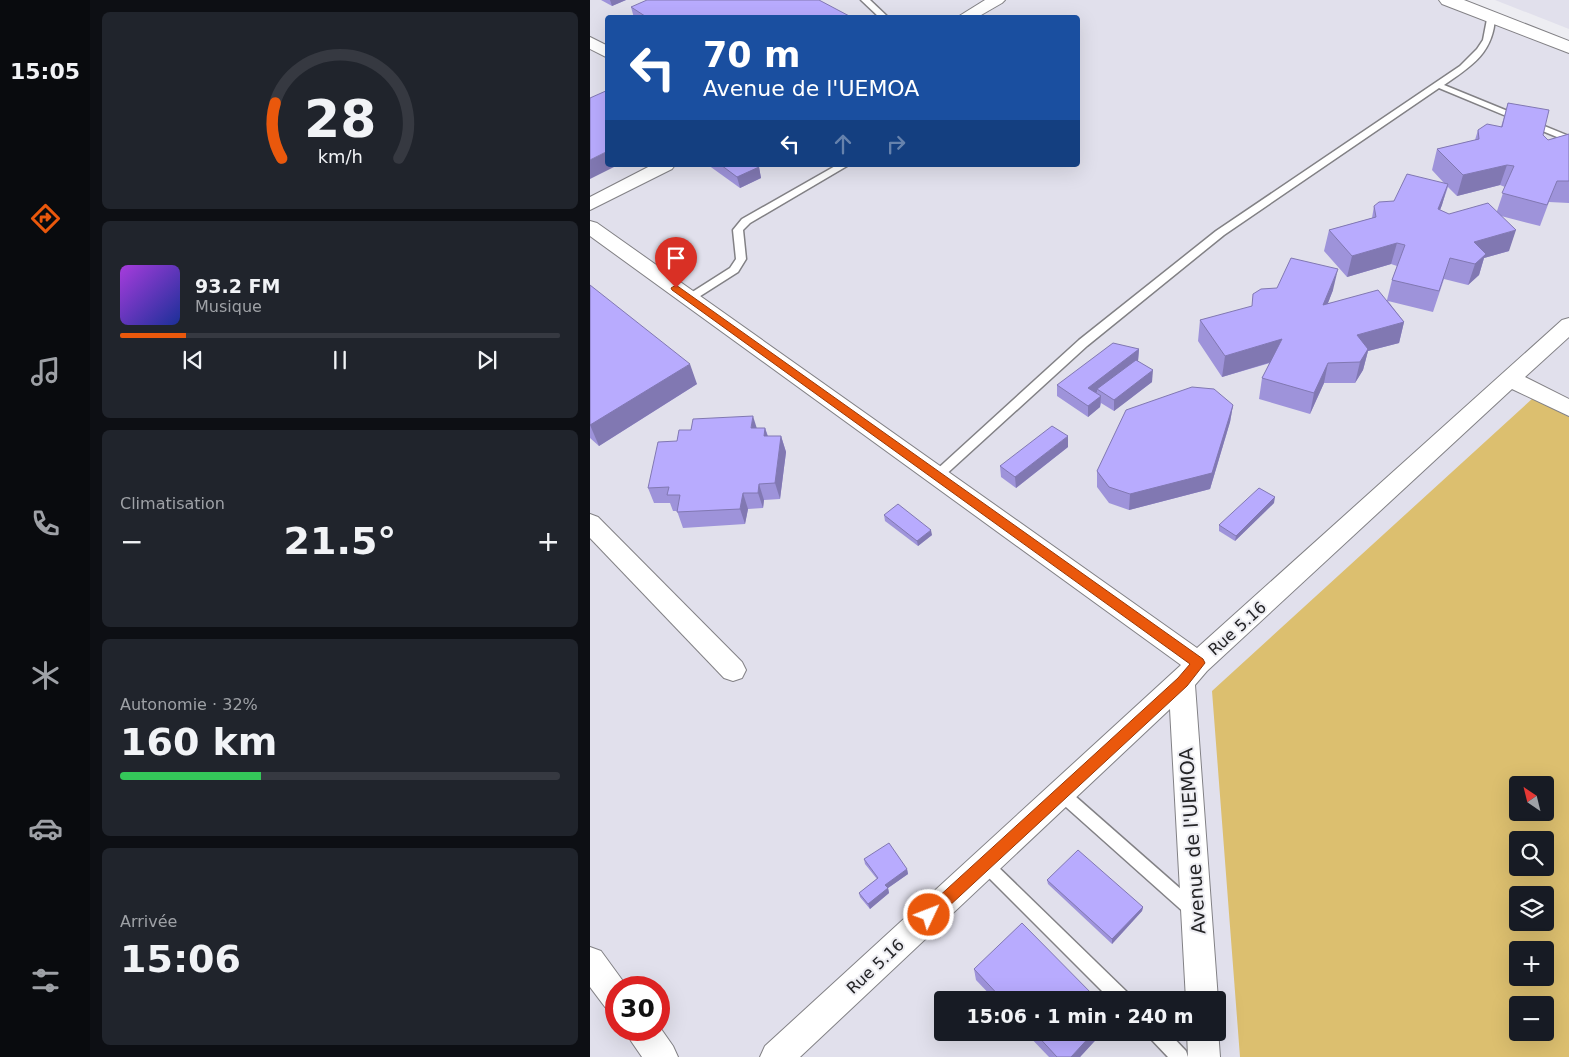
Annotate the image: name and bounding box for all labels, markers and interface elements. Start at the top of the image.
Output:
icon: left [620,35,685,100]
text: 70 m [703,35,800,75]
text: 15:05 [10,59,80,84]
text: Avenue de l'UEMOA [703,76,919,101]
text: 28 [304,89,376,149]
icon: left [776,130,804,158]
icon: ahead [829,130,857,158]
icon: right [882,130,910,158]
text: km/h [317,146,363,167]
icon: directions [28,201,63,236]
pin [655,237,697,288]
icon: arrive [662,244,690,272]
text: 93.2 FM [195,275,280,297]
text: Musique [195,297,262,316]
icon: previous [179,346,207,374]
icon: pause [326,346,354,374]
icon: next [473,346,501,374]
icon: music [28,354,63,389]
text: Climatisation [120,494,225,513]
icon: phone [28,506,63,541]
text: 21.5° [284,519,396,563]
text: − [120,525,143,558]
text: + [537,525,560,558]
street label: Rue 5.16 [1205,598,1270,659]
icon: climate [28,658,63,693]
text: Autonomie · 32% [120,695,258,714]
text: 160 km [120,720,277,764]
street label: Avenue de l'UEMOA [1175,747,1209,935]
north arrow [1509,776,1554,821]
map controls [1509,776,1554,1041]
icon: car [28,811,63,846]
button: search [1509,831,1554,876]
button: layers [1509,886,1554,931]
position arrow [902,888,954,940]
text: Arrivée [120,912,177,931]
street label: Rue 5.16 [843,935,908,998]
text: 15:06 [120,937,241,981]
button: + [1509,941,1554,986]
icon: filters [28,963,63,998]
speed limit sign: 30 [605,976,670,1041]
button: − [1509,996,1554,1041]
text: 15:06 · 1 min · 240 m [966,1005,1194,1027]

